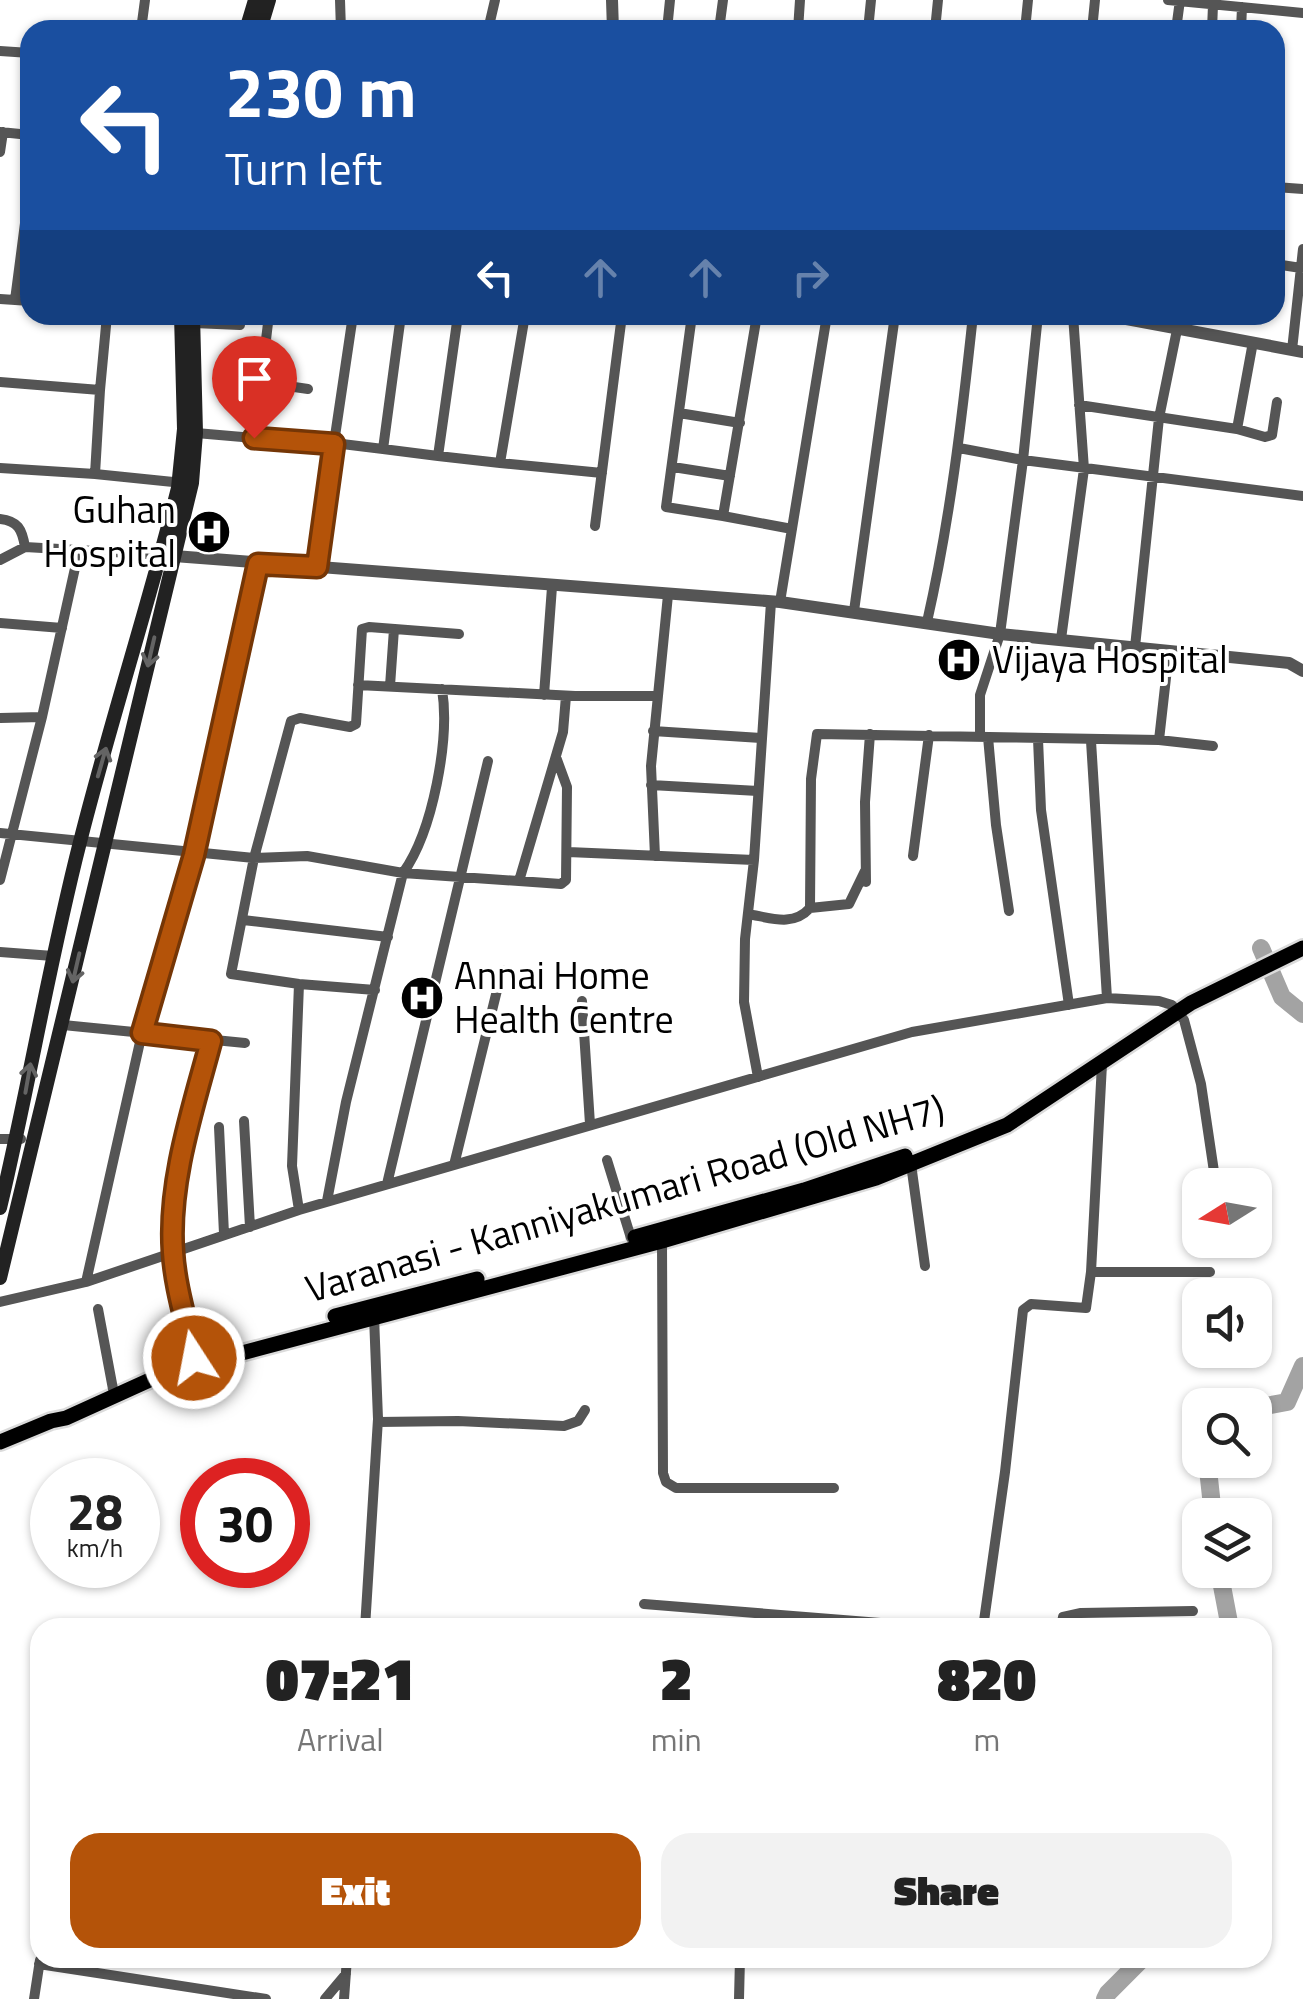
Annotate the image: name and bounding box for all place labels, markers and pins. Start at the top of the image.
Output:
pin [212,336,297,439]
place label: Guhan Hospital [43,480,176,582]
hospital icon: Guhan Hospital [186,509,232,555]
place label: Vijaya Hospital [992,630,1228,688]
hospital icon: Vijaya Hospital [936,637,982,683]
place label: Annai Home Health Centre [454,946,674,1048]
hospital icon: Annai Home Health Centre [399,975,445,1021]

